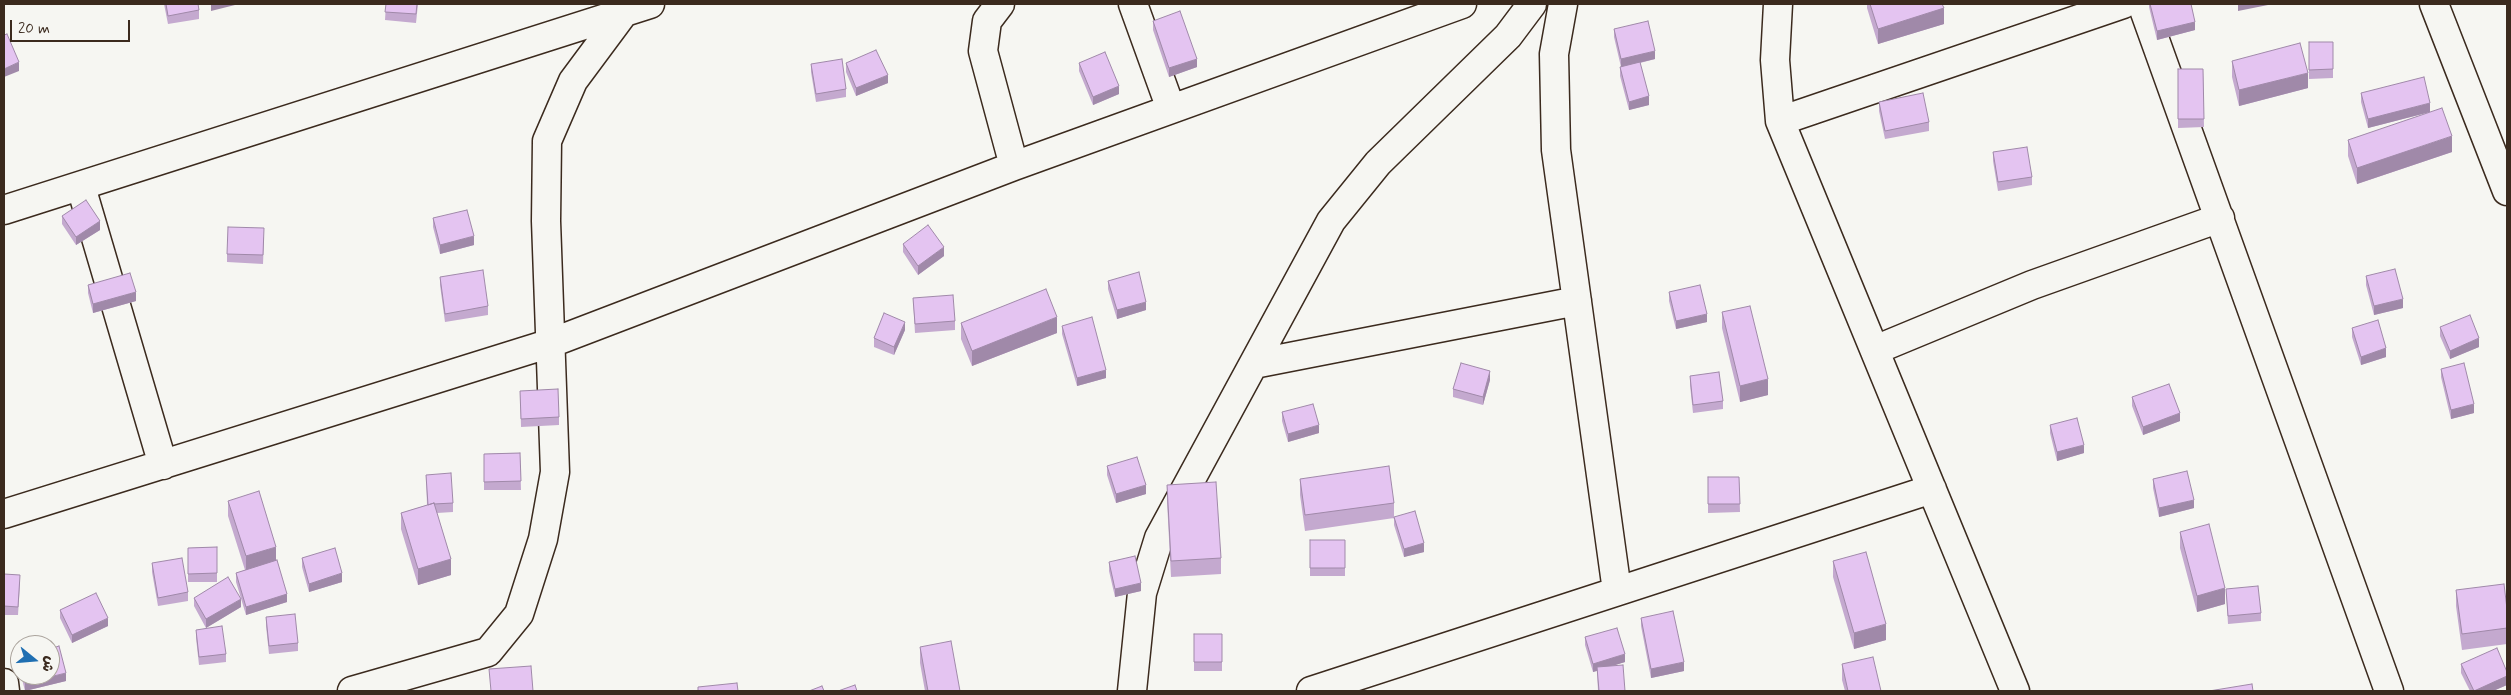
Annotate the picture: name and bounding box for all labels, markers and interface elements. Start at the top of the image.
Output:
scale bar [12,10,132,42]
text: 20 m [18,19,50,39]
north arrow [10,635,60,685]
text: ش [38,654,59,674]

